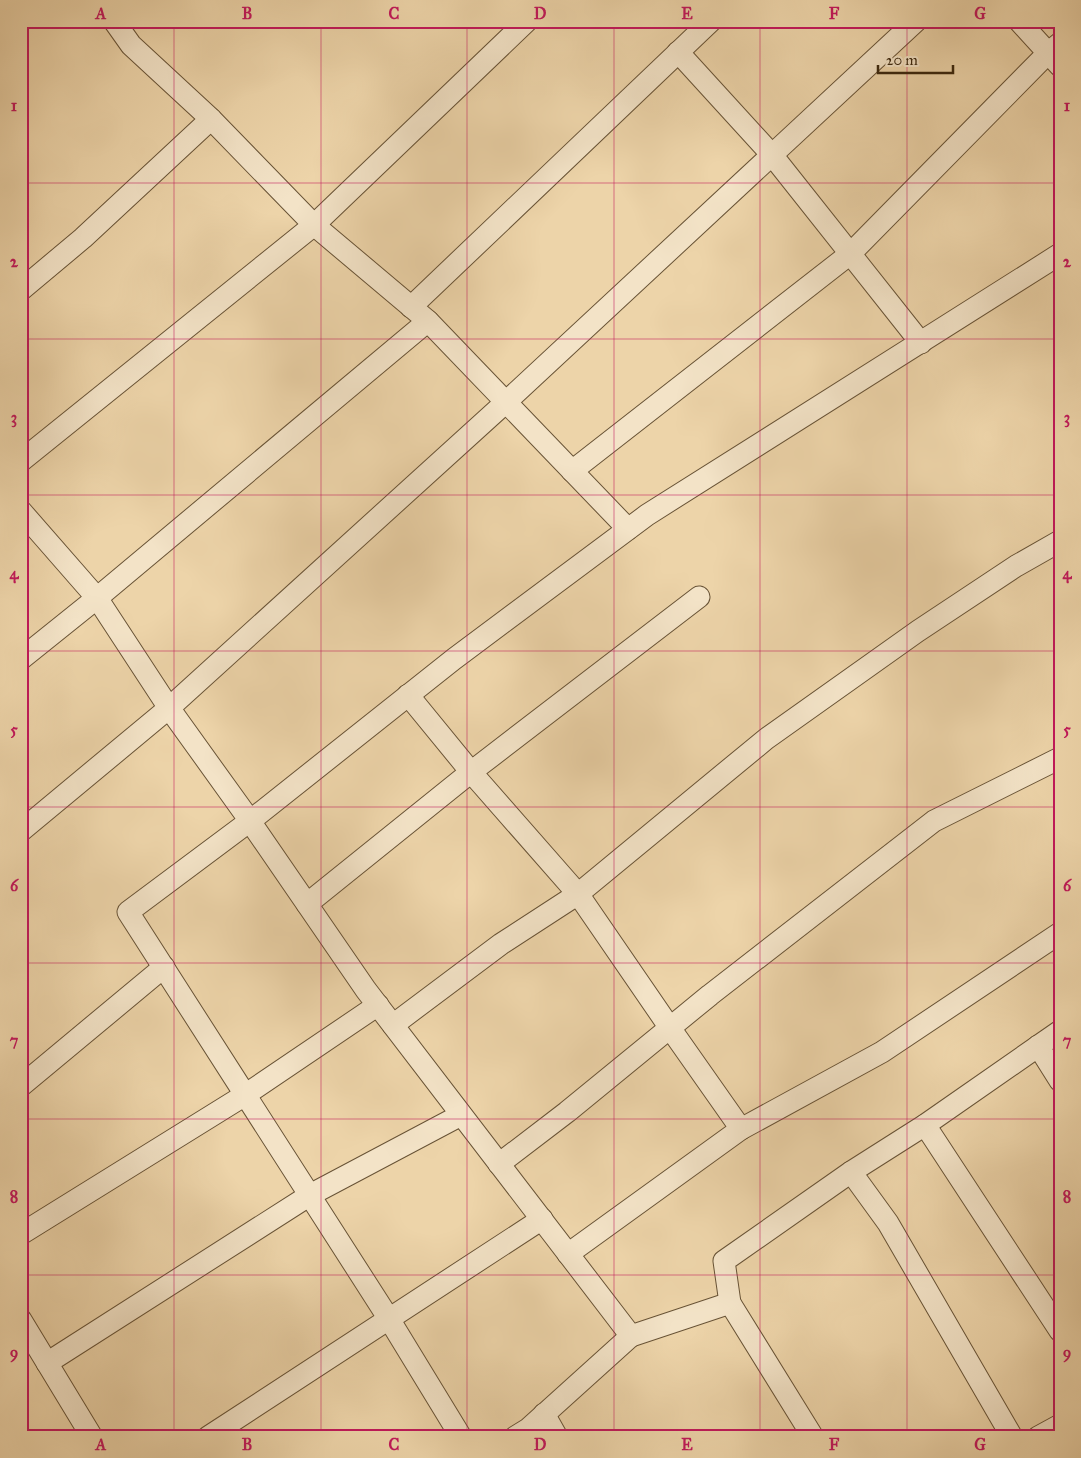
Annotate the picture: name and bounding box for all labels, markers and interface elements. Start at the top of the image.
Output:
text: A [95,4,107,23]
text: B [242,4,252,23]
text: C [389,4,400,23]
text: D [534,4,547,23]
text: E [681,4,693,23]
text: F [829,4,840,23]
text: G [974,4,986,23]
scale bar [878,42,954,74]
text: 20 m [886,51,918,69]
text: 1 [11,96,18,115]
text: 1 [1064,96,1071,115]
text: 2 [10,252,19,271]
text: 2 [1063,252,1072,271]
text: 3 [11,408,17,428]
text: 3 [1064,408,1070,428]
text: 4 [10,564,20,584]
text: 4 [1063,564,1073,584]
text: 5 [10,720,18,739]
text: 5 [1063,720,1071,739]
text: 6 [10,876,19,895]
text: 6 [1063,876,1072,895]
text: 7 [10,1031,19,1050]
text: 7 [1063,1031,1072,1050]
text: 8 [10,1187,18,1206]
text: 8 [1063,1187,1071,1206]
text: 9 [10,1343,18,1363]
text: 9 [1063,1343,1071,1363]
text: A [95,1435,107,1454]
text: B [242,1435,252,1454]
text: C [389,1435,400,1454]
text: D [534,1435,547,1454]
text: E [681,1435,693,1454]
text: F [829,1435,840,1454]
text: G [974,1435,986,1454]

